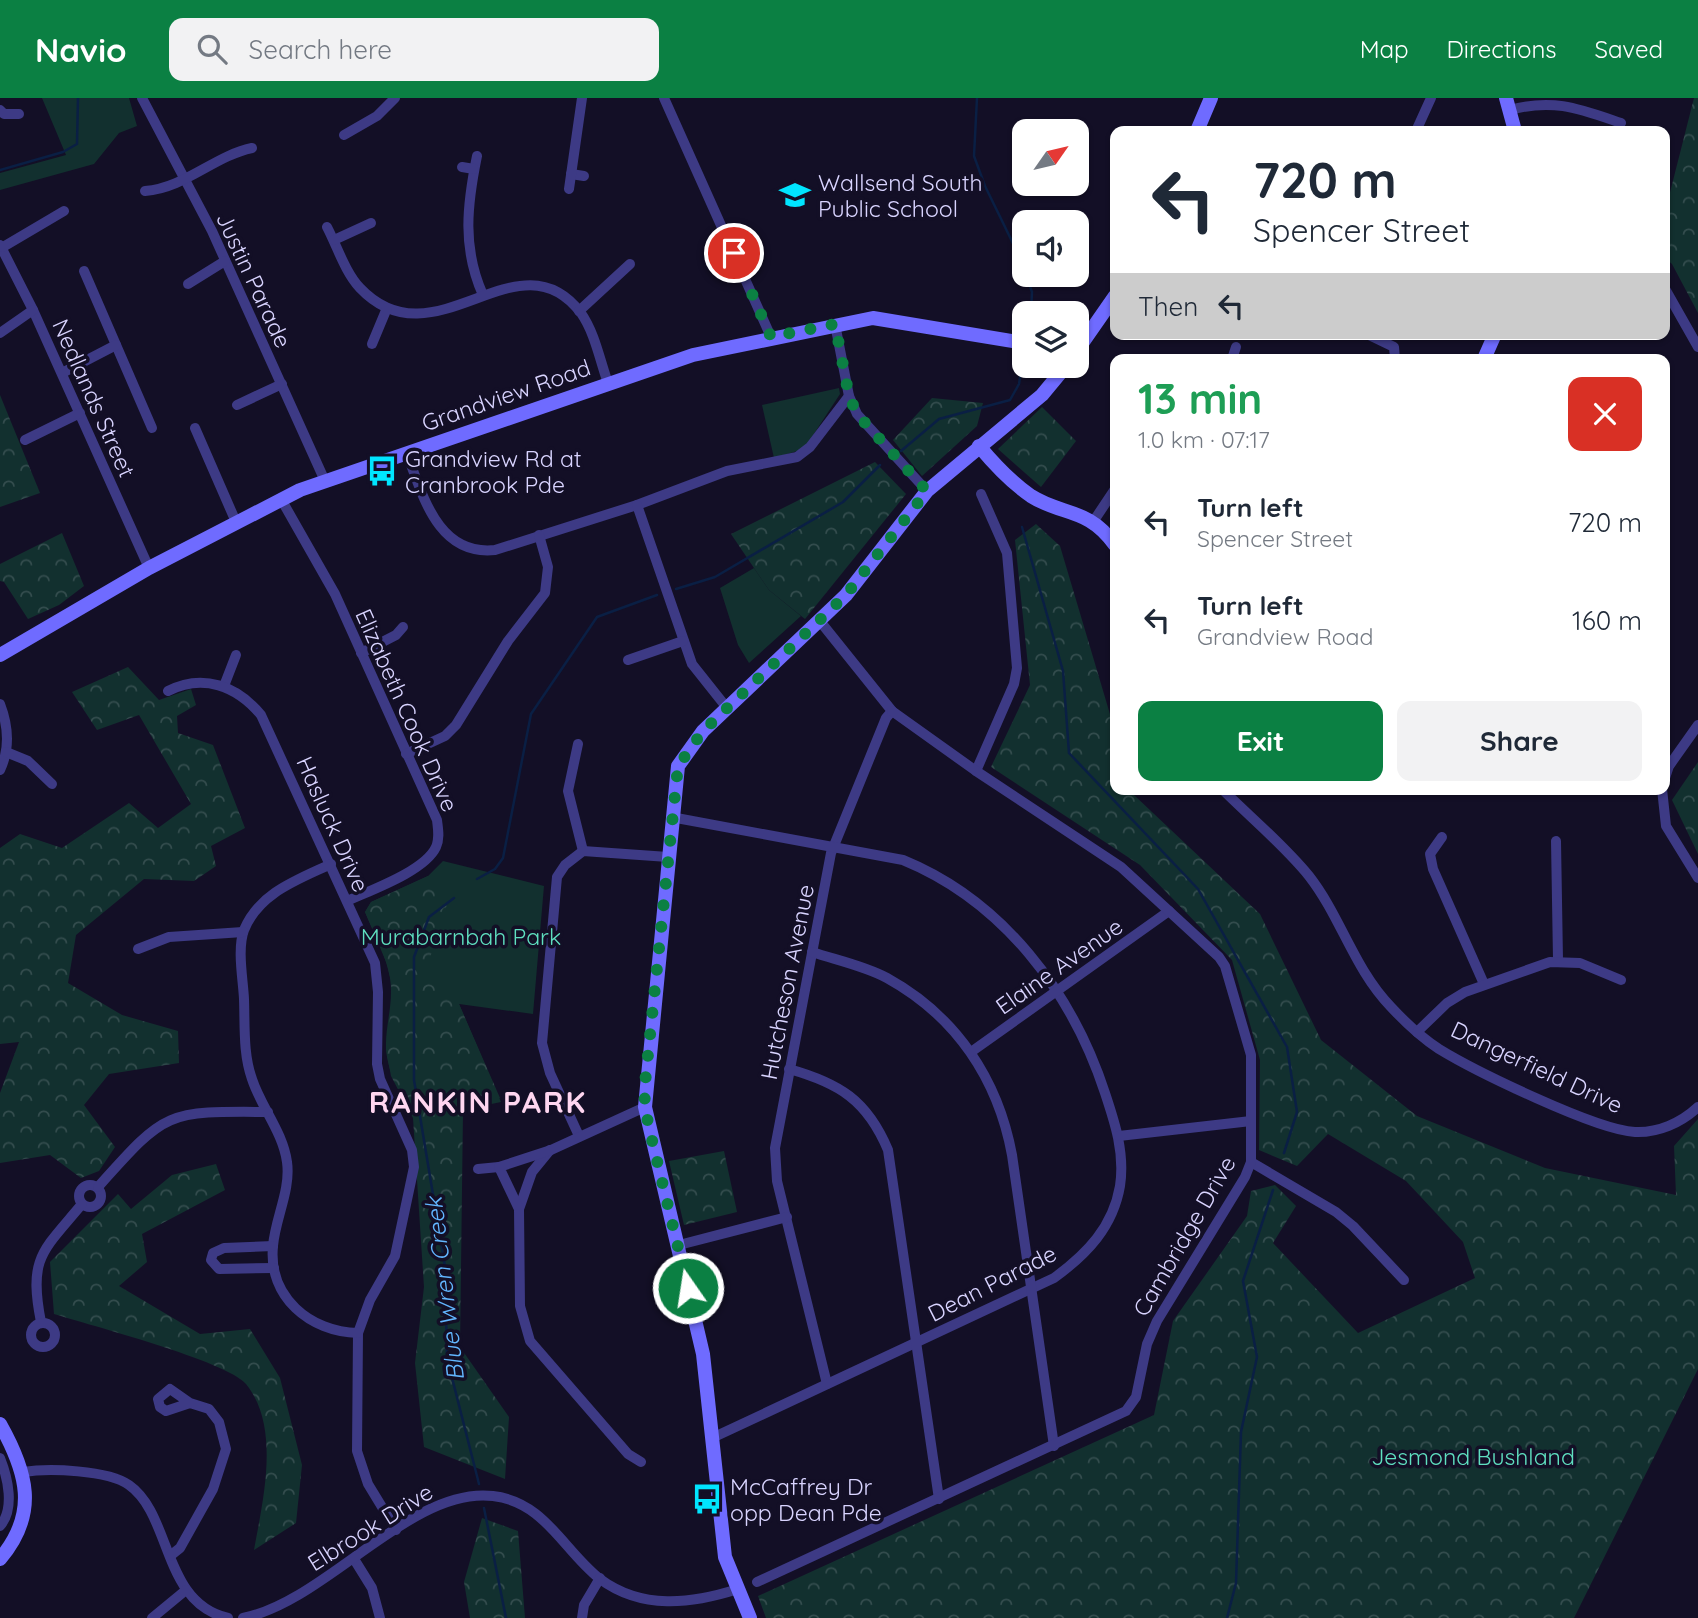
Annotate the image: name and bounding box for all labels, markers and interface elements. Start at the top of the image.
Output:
search box [169,18,659,81]
text: Navio [35,29,127,70]
icon: search [193,30,231,68]
text: Search here [249,33,392,66]
text: Map [1360,34,1409,64]
text: Directions [1447,34,1557,64]
text: Saved [1595,34,1663,64]
north arrow [1012,119,1088,196]
map controls [1012,119,1089,378]
text: 720 m [1253,149,1397,210]
icon: left [1138,154,1229,245]
place label: Wallsend South Public School [818,168,983,223]
school or university icon: Wallsend South Public School [778,178,812,212]
street label: Justin Parade [210,208,298,352]
button: sound [1012,210,1089,287]
text: Spencer Street [1253,210,1470,250]
pin [704,223,764,283]
icon: arrive [715,234,753,272]
icon: left [1212,287,1250,325]
text: Then [1138,290,1198,323]
button: layers [1012,301,1089,378]
street label: Nedlands Street [46,314,142,482]
street label: Grandview Road [418,353,594,437]
text: 13 min [1138,372,1262,425]
button: close [1568,377,1642,451]
text: 1.0 km · 07:17 [1138,425,1270,454]
place label: Grandview Rd at Cranbrook Pde [405,444,582,499]
bus stop icon: Grandview Rd at Cranbrook Pde [365,454,399,488]
text: Turn left [1197,491,1304,524]
icon: left [1138,503,1176,541]
text: 720 m [1568,506,1642,539]
text: Spencer Street [1197,524,1353,553]
text: Turn left [1197,589,1304,622]
icon: left [1138,601,1176,639]
street label: Elizabeth Cook Drive [349,604,465,816]
text: 160 m [1572,604,1642,637]
text: Grandview Road [1197,622,1373,651]
button: Exit [1138,701,1383,781]
button: Share [1397,701,1642,781]
street label: Hasluck Drive [290,752,376,896]
street label: Hutcheson Avenue [754,882,820,1082]
street label: Elaine Avenue [990,912,1128,1020]
park label: Murabarnbah Park [361,922,561,951]
street label: Dangerfield Drive [1446,1014,1628,1120]
district label: RANKIN PARK [369,1083,587,1121]
street label: Cambridge Drive [1126,1151,1242,1321]
water label: Blue Wren Creek [418,1193,470,1383]
street label: Dean Parade [923,1238,1061,1328]
position arrow [651,1251,725,1325]
park label: Jesmond Bushland [1371,1442,1575,1471]
place label: McCaffrey Dr opp Dean Pde [730,1472,882,1527]
street label: Elbrook Drive [302,1477,438,1577]
bus stop icon: McCaffrey Dr opp Dean Pde [690,1482,724,1516]

